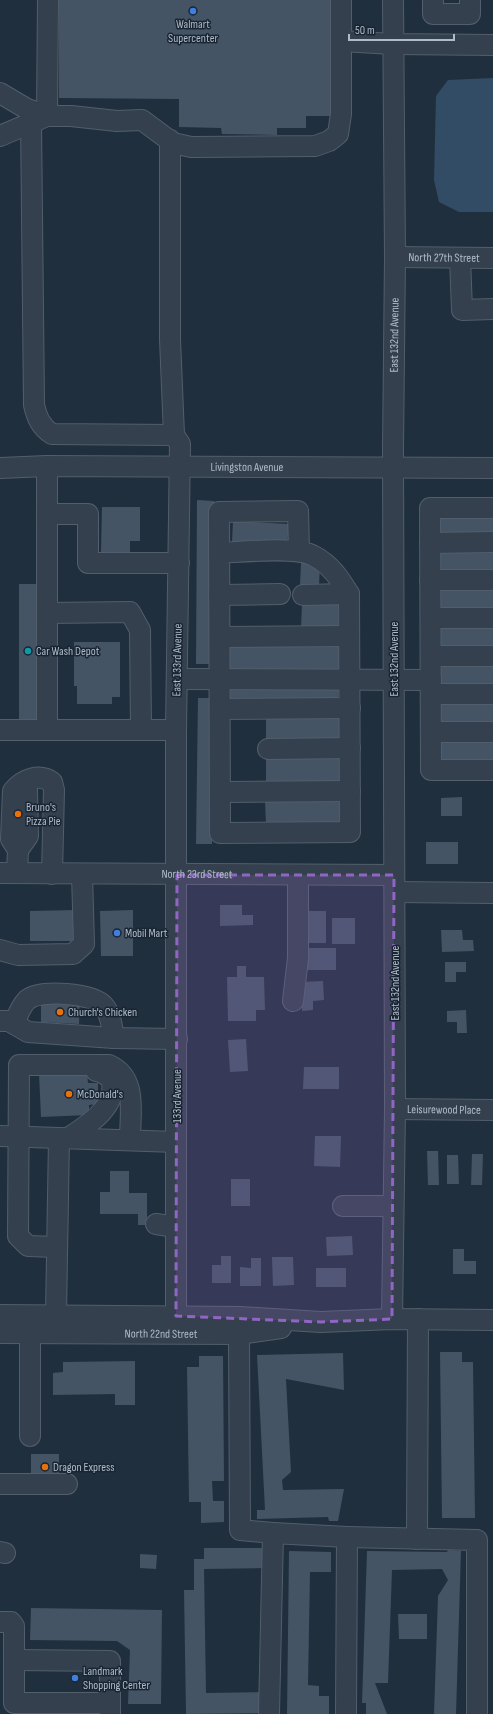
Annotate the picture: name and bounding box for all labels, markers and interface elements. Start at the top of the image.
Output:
marker: Walmart Supercenter [188,6,198,16]
scale bar [349,16,454,42]
place label: Walmart Supercenter [168,17,218,46]
text: 50 m [355,23,375,38]
street label: North 27th Street [408,250,480,266]
street label: East 132nd Avenue [387,297,403,373]
street label: Livingston Avenue [210,460,284,475]
street label: East 132nd Avenue [387,621,402,696]
street label: East 133rd Avenue [169,623,186,697]
place label: Car Wash Depot [36,644,100,659]
marker: Car Wash Depot [23,646,33,656]
place label: Bruno's Pizza Pie [26,800,61,829]
marker: Bruno's Pizza Pie [13,809,23,819]
street label: North 23rd Street [161,867,233,882]
place label: Mobil Mart [125,926,168,941]
marker: Mobil Mart [112,928,122,938]
street label: East 132nd Avenue [388,945,403,1020]
place label: Church's Chicken [68,1005,137,1020]
marker: Church's Chicken [55,1007,65,1017]
street label: 133rd Avenue [170,1069,185,1123]
place label: McDonald's [77,1087,123,1102]
marker: McDonald's [64,1089,74,1099]
street label: Leisurewood Place [407,1102,481,1118]
street label: North 22nd Street [125,1327,198,1342]
place label: Dragon Express [53,1460,115,1475]
marker: Dragon Express [40,1462,50,1472]
place label: Landmark Shopping Center [83,1664,150,1693]
marker: Landmark Shopping Center [70,1673,80,1683]

